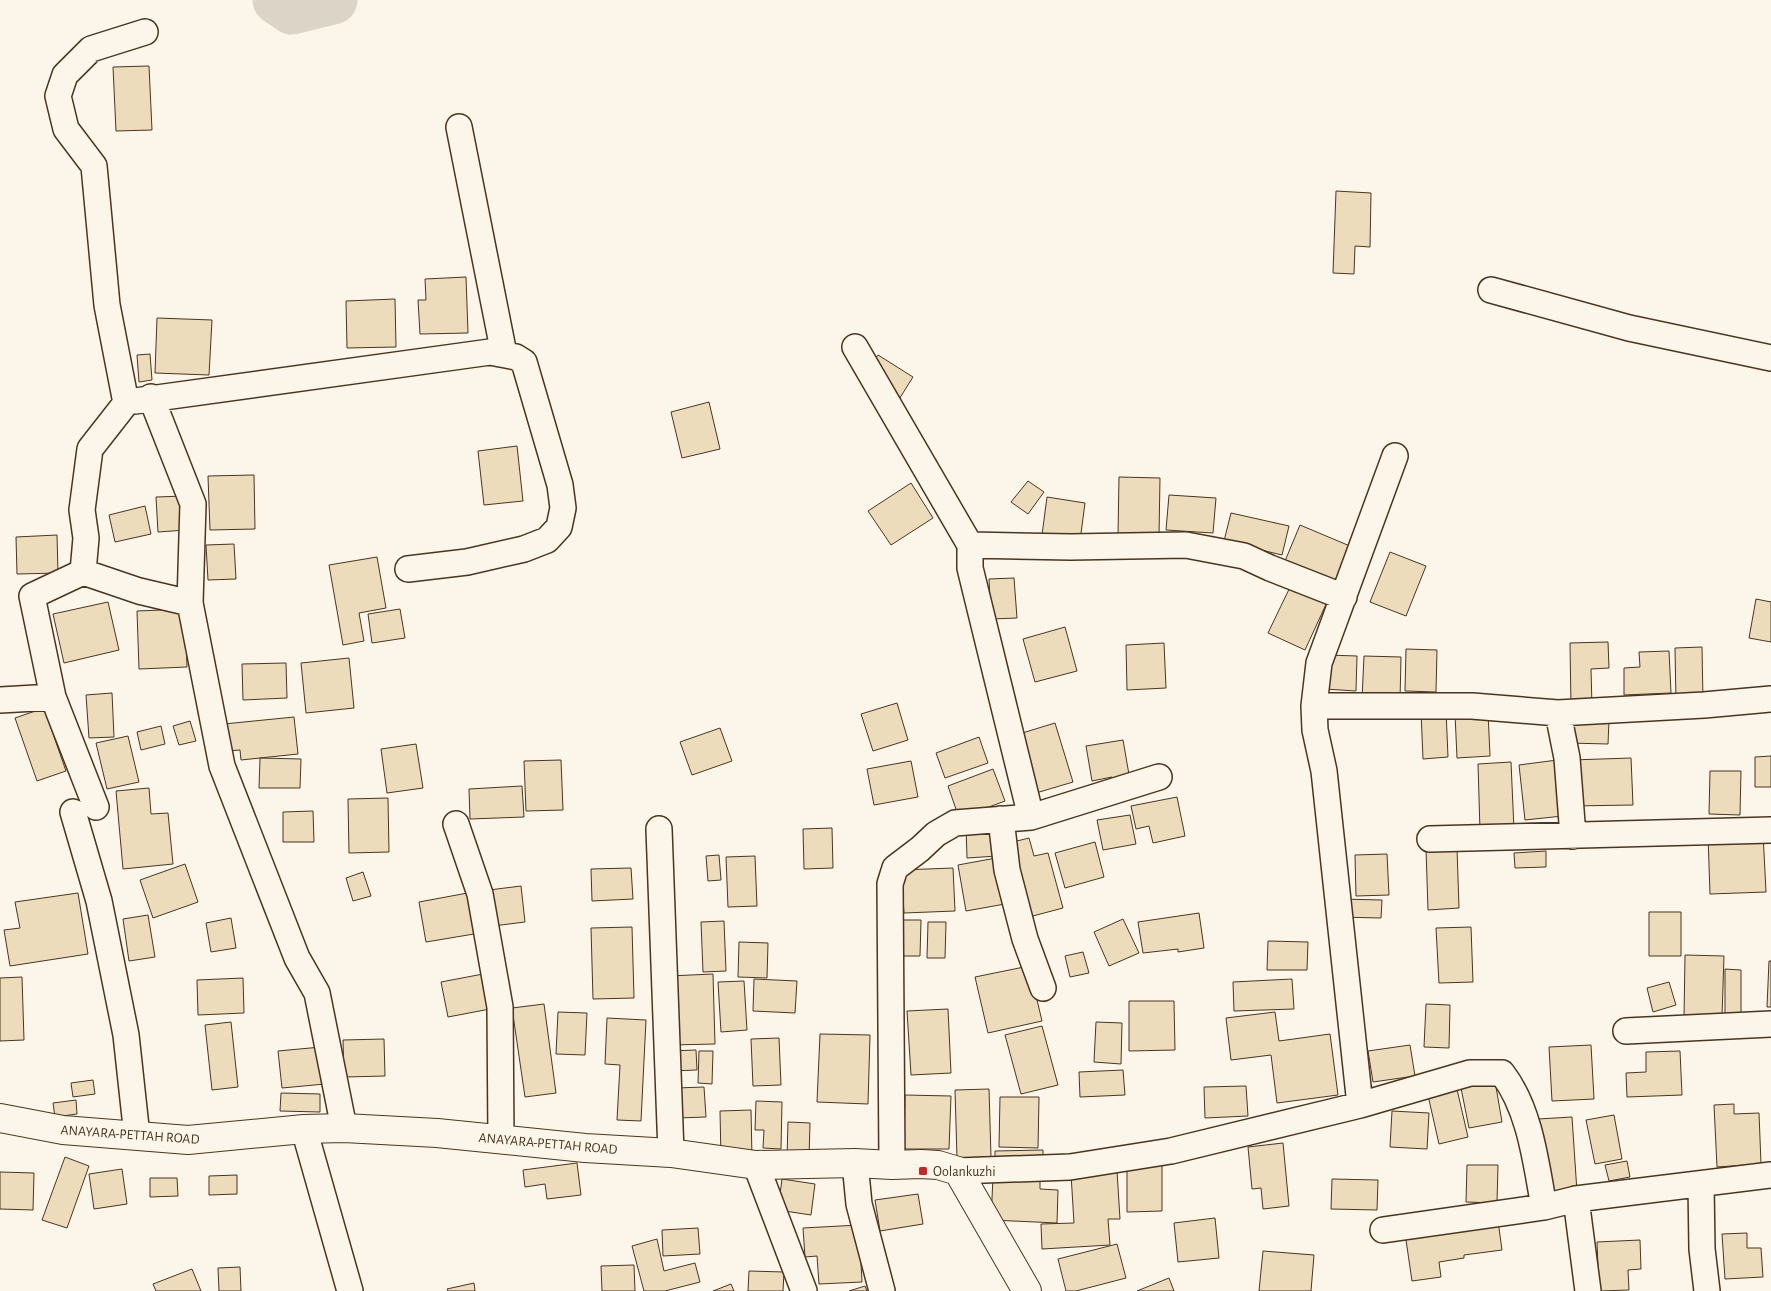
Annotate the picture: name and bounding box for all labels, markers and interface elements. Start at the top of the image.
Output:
street label: ANAYARA-PETTAH ROAD [60,1123,200,1147]
street label: ANAYARA-PETTAH ROAD [478,1131,618,1157]
marker: Oolankuzhi [917,1165,929,1177]
place label: Oolankuzhi [933,1165,996,1179]

